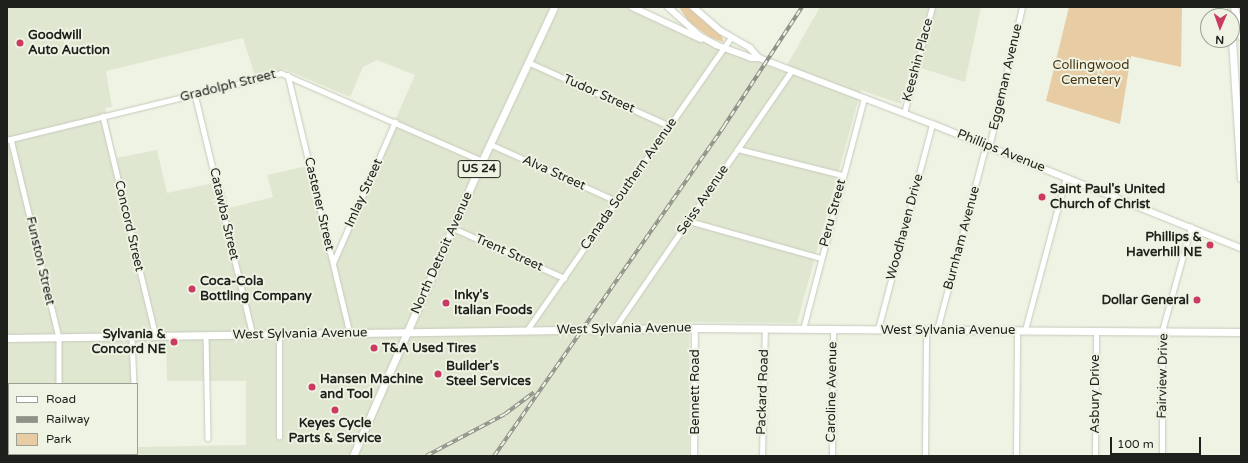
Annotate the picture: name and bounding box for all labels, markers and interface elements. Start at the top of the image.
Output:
north arrow [1200,8,1240,48]
street label: Keeshin Place [899,17,937,103]
street label: Eggeman Avenue [986,22,1026,132]
place label: Goodwill Auto Auction [28,28,110,59]
text: N [1215,33,1224,46]
marker: Goodwill Auto Auction [15,38,25,48]
park label: Collingwood Cemetery [1053,58,1129,89]
street label: Gradolph Street [179,67,277,105]
street label: Tudor Street [561,71,637,117]
street label: Canada Southern Avenue [577,115,681,253]
street label: Phillips Avenue [955,126,1047,176]
street label: Alva Street [520,152,588,194]
street label: Castener Street [301,156,337,252]
street label: Imlay Street [342,156,386,230]
road number: US 24 [457,159,501,179]
street label: Seiss Avenue [674,162,732,238]
street label: Catawba Street [206,166,242,262]
street label: Woodhaven Drive [883,172,927,282]
street label: Peru Street [816,177,850,249]
street label: Concord Street [111,179,147,273]
place label: Saint Paul's United Church of Christ [1050,182,1165,213]
street label: Burnham Avenue [941,184,983,292]
street label: North Detroit Avenue [408,190,476,316]
marker: Saint Paul's United Church of Christ [1037,192,1047,202]
street label: Funston Street [22,215,58,307]
place label: Phillips & Haverhill NE [1126,230,1202,261]
street label: Trent Street [473,231,545,275]
marker: Phillips & Haverhill NE [1205,240,1215,250]
place label: Coca-Cola Bottling Company [200,274,312,305]
marker: Coca-Cola Bottling Company [187,284,197,294]
place label: Inky's Italian Foods [454,288,533,319]
place label: Dollar General [1101,292,1189,308]
marker: Dollar General [1192,295,1202,305]
marker: Inky's Italian Foods [441,298,451,308]
street label: West Sylvania Avenue [557,320,691,338]
street label: West Sylvania Avenue [881,322,1015,338]
street label: West Sylvania Avenue [233,325,367,343]
place label: Sylvania & Concord NE [91,327,166,358]
street label: Fairview Drive [1154,333,1172,419]
marker: Sylvania & Concord NE [169,337,179,347]
place label: T&A Used Tires [382,340,476,356]
street label: Caroline Avenue [823,342,841,442]
marker: T&A Used Tires [369,343,379,353]
street label: Bennett Road [687,349,703,435]
street label: Packard Road [754,349,772,435]
street label: Asbury Drive [1087,354,1103,434]
place label: Builder's Steel Services [446,359,531,390]
marker: Builder's Steel Services [433,369,443,379]
place label: Hansen Machine and Tool [320,372,423,403]
marker: Hansen Machine and Tool [307,382,317,392]
legend [8,383,138,455]
text: Road [46,392,76,406]
marker: Keyes Cycle Parts & Service [330,405,340,415]
text: Railway [46,412,90,426]
place label: Keyes Cycle Parts & Service [289,416,381,447]
scale bar [1112,429,1203,455]
text: Park [46,432,72,446]
text: 100 m [1117,437,1154,451]

